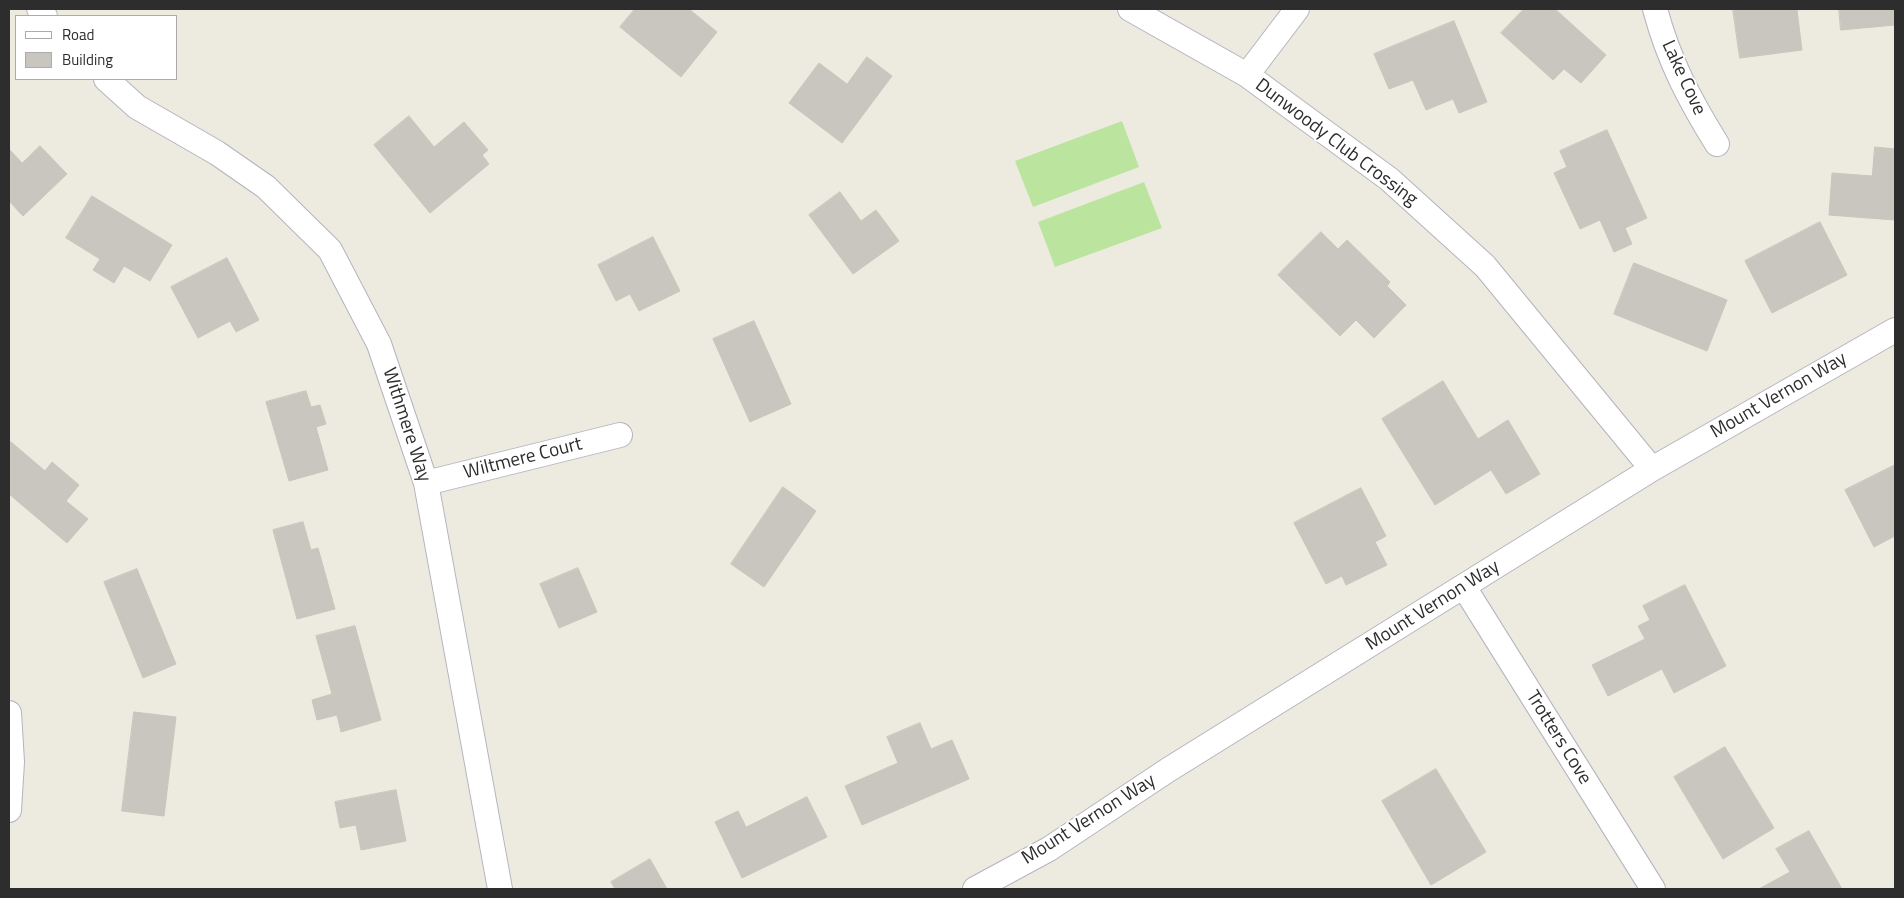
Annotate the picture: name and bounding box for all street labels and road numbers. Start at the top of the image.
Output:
street label: Lake Cove [1656,37,1710,119]
street label: Dunwoody Club Crossing [1250,74,1422,212]
street label: Mount Vernon Way [1707,348,1851,444]
street label: Withmere Way [377,365,435,485]
street label: Wiltmere Court [461,433,585,485]
street label: Mount Vernon Way [1362,556,1504,656]
street label: Trotters Cove [1520,687,1596,789]
street label: Mount Vernon Way [1018,770,1160,870]

